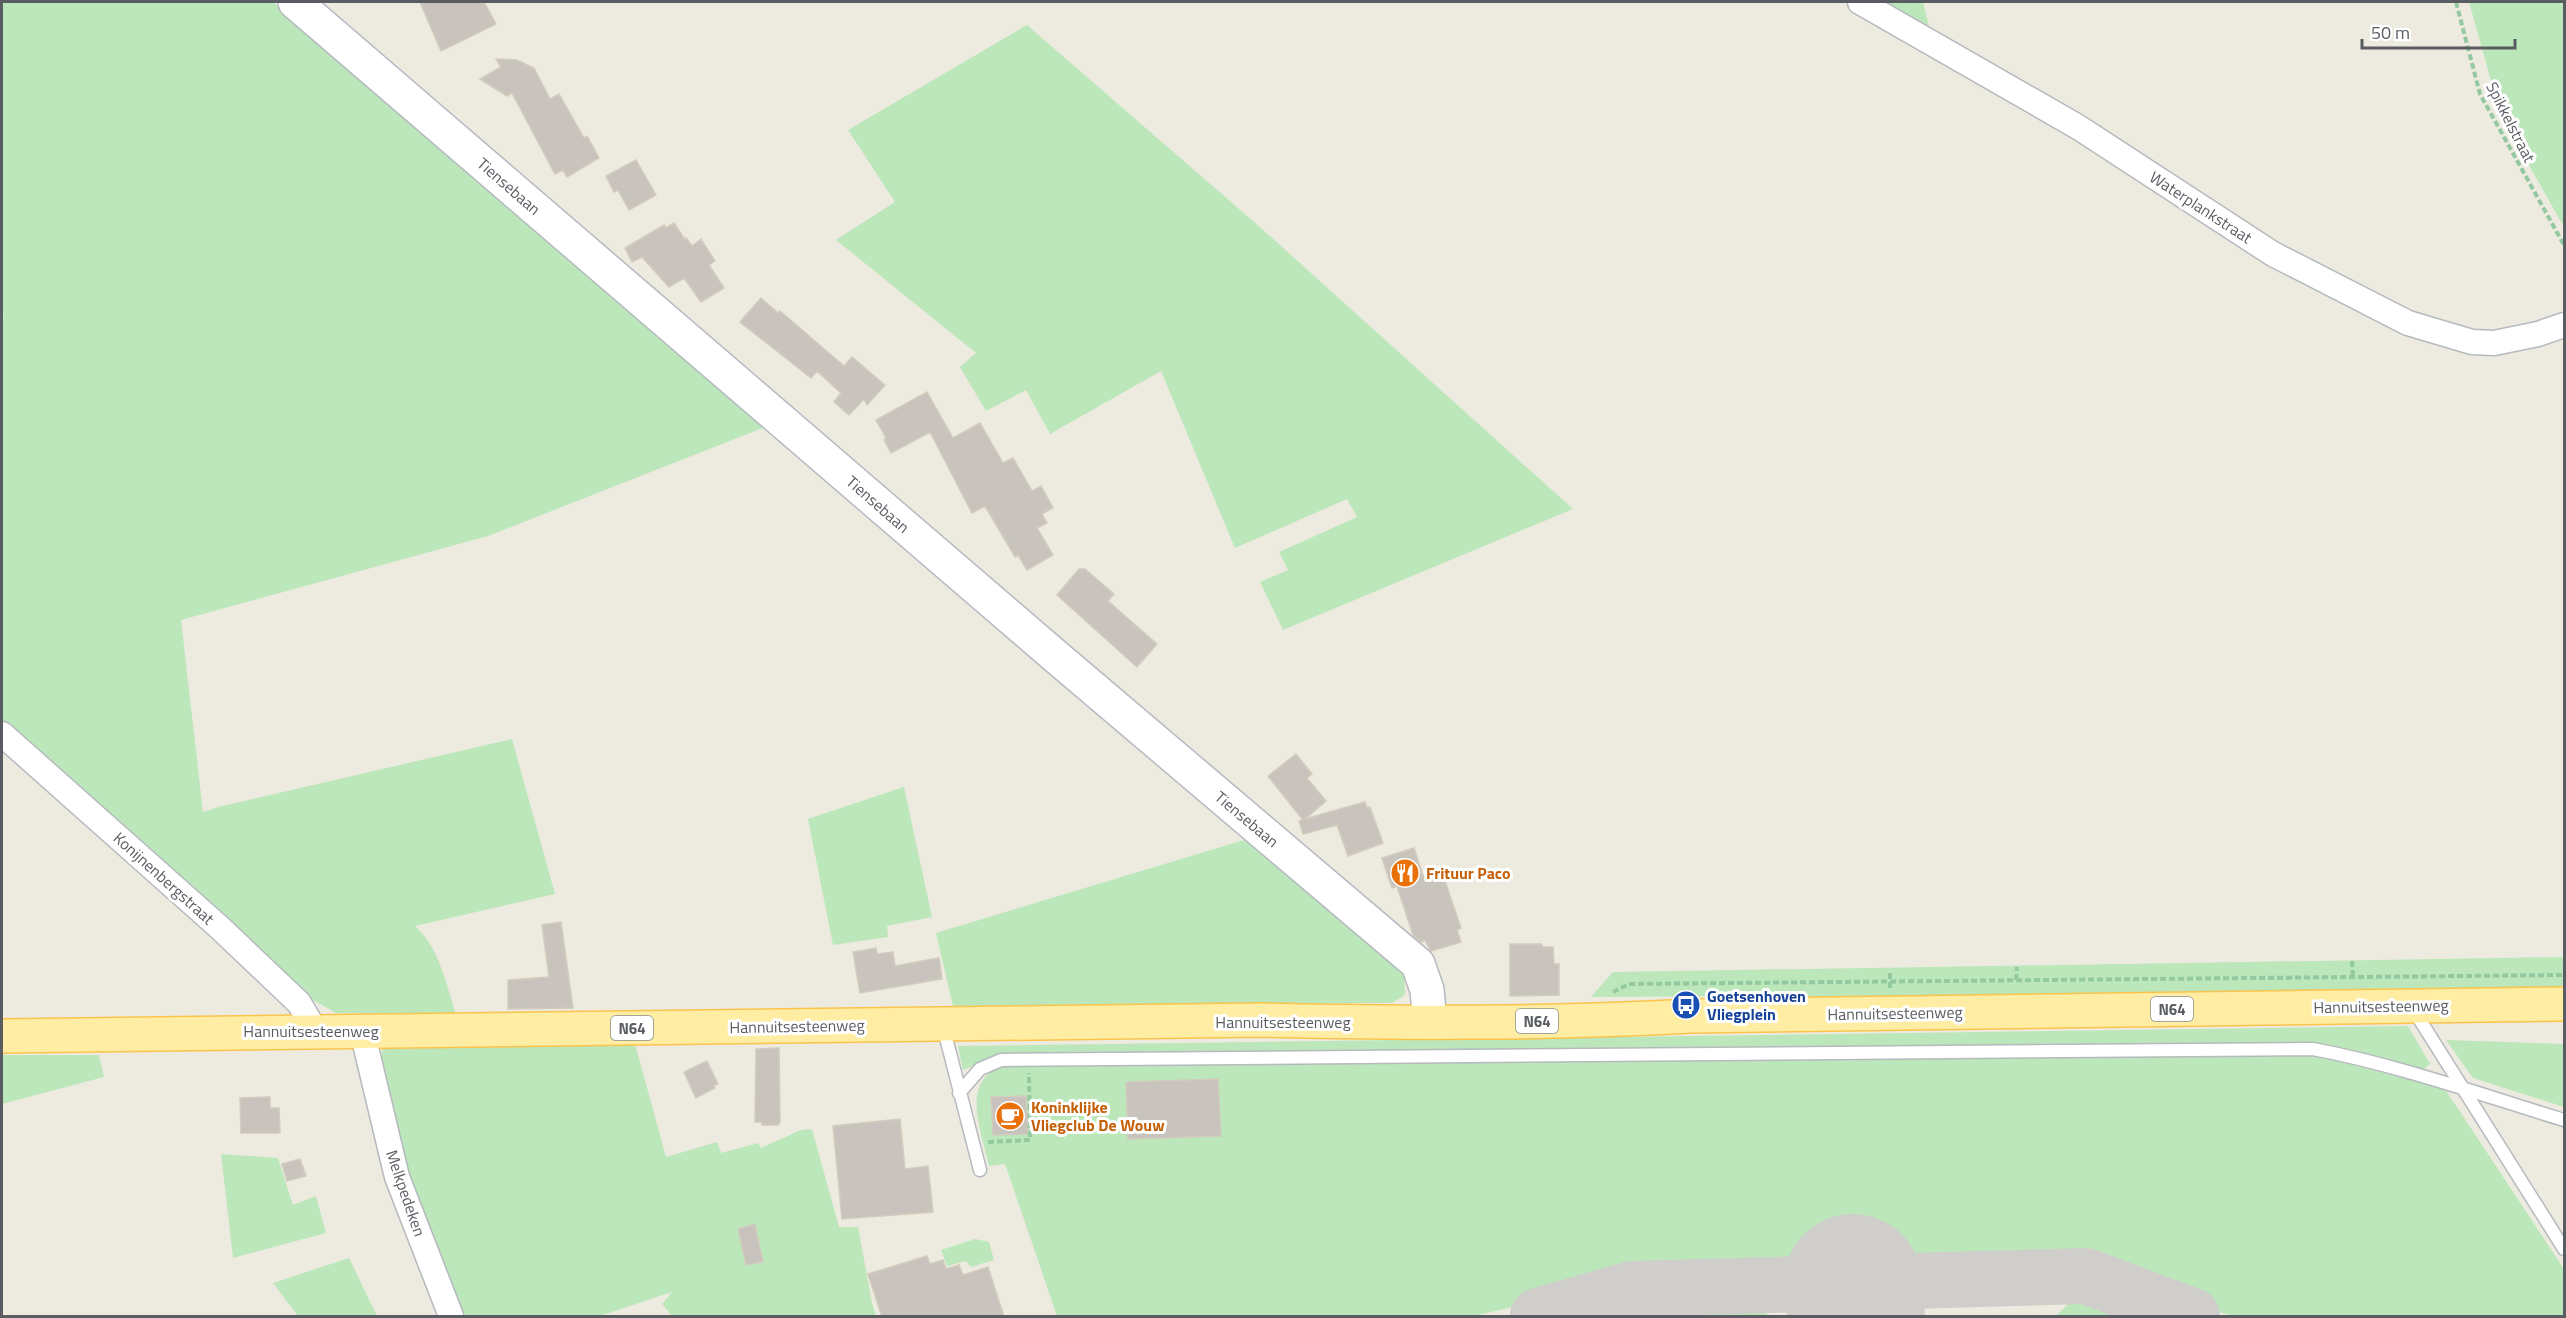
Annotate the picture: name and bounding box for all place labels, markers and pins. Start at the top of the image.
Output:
restaurant icon: Frituur Paco [1389,857,1421,889]
place label: Frituur Paco [1426,861,1510,885]
place label: Goetsenhoven Vliegplein [1707,984,1806,1026]
bus stop icon: Goetsenhoven Vliegplein [1670,989,1702,1021]
place label: Koninklijke Vliegclub De Wouw [1031,1095,1165,1137]
cafe icon: Koninklijke Vliegclub De Wouw [994,1100,1026,1132]

